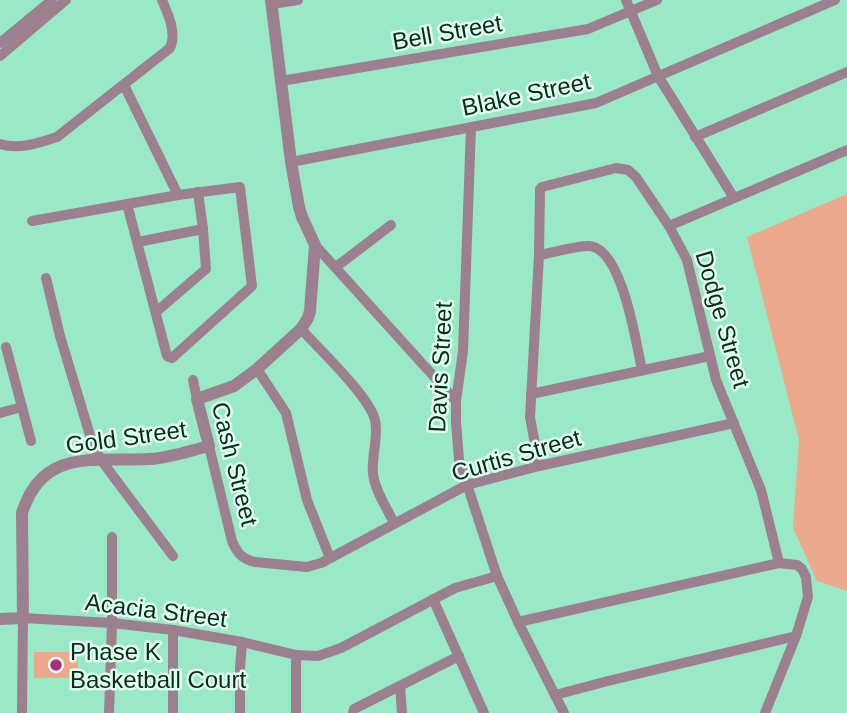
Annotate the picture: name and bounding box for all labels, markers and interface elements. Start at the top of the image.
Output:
street label: Bell Street [390,9,504,55]
street label: Blake Street [459,67,593,121]
street label: Dodge Street [691,247,756,391]
street label: Davis Street [423,301,457,433]
street label: Cash Street [207,399,264,529]
street label: Gold Street [64,415,188,459]
street label: Curtis Street [448,424,584,486]
street label: Acacia Street [84,588,229,632]
place label: Phase K Basketball Court [70,638,246,693]
marker: Phase K Basketball Court [48,657,64,673]

